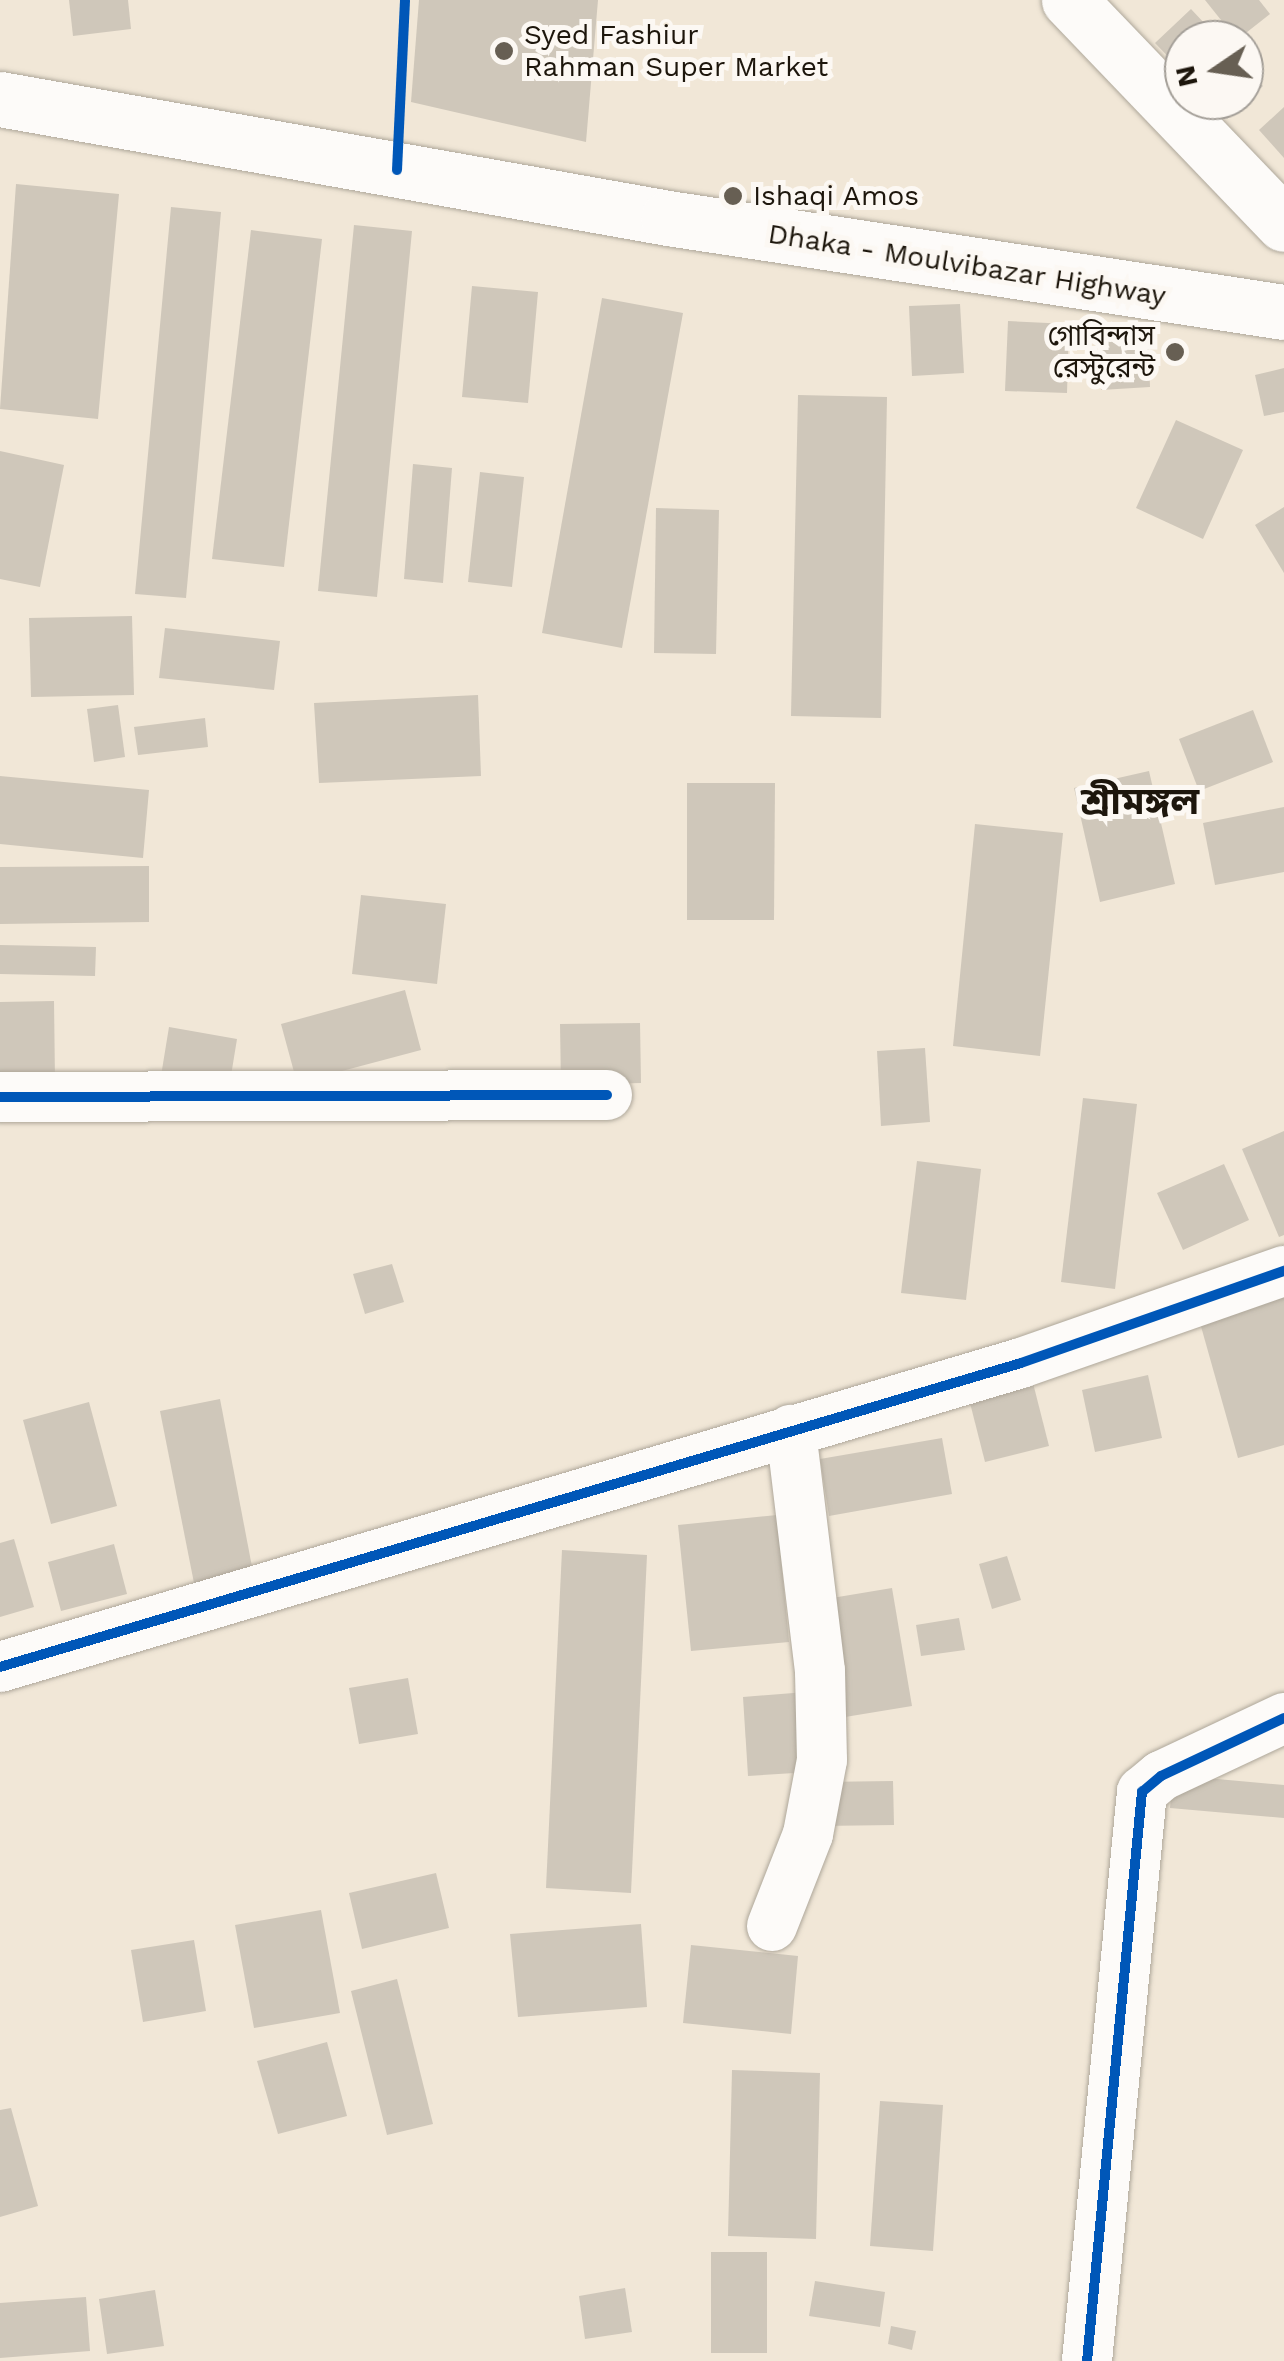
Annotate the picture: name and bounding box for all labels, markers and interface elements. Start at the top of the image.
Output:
place label: Syed Fashiur Rahman Super Market [524,18,829,84]
north arrow [1164,20,1264,120]
marker: Syed Fashiur Rahman Super Market [493,40,515,62]
text: N [1168,63,1205,90]
place label: Ishaqi Amos [753,179,920,213]
marker: Ishaqi Amos [722,185,744,207]
street label: Dhaka - Moulvibazar Highway [765,217,1169,313]
place label: গোবিন্দাস রেস্টুরেন্ট [1048,319,1155,385]
marker: গোবিন্দাস রেস্টুরেন্ট [1164,341,1186,363]
district label: শ্রীমঙ্গল [1081,779,1199,825]

